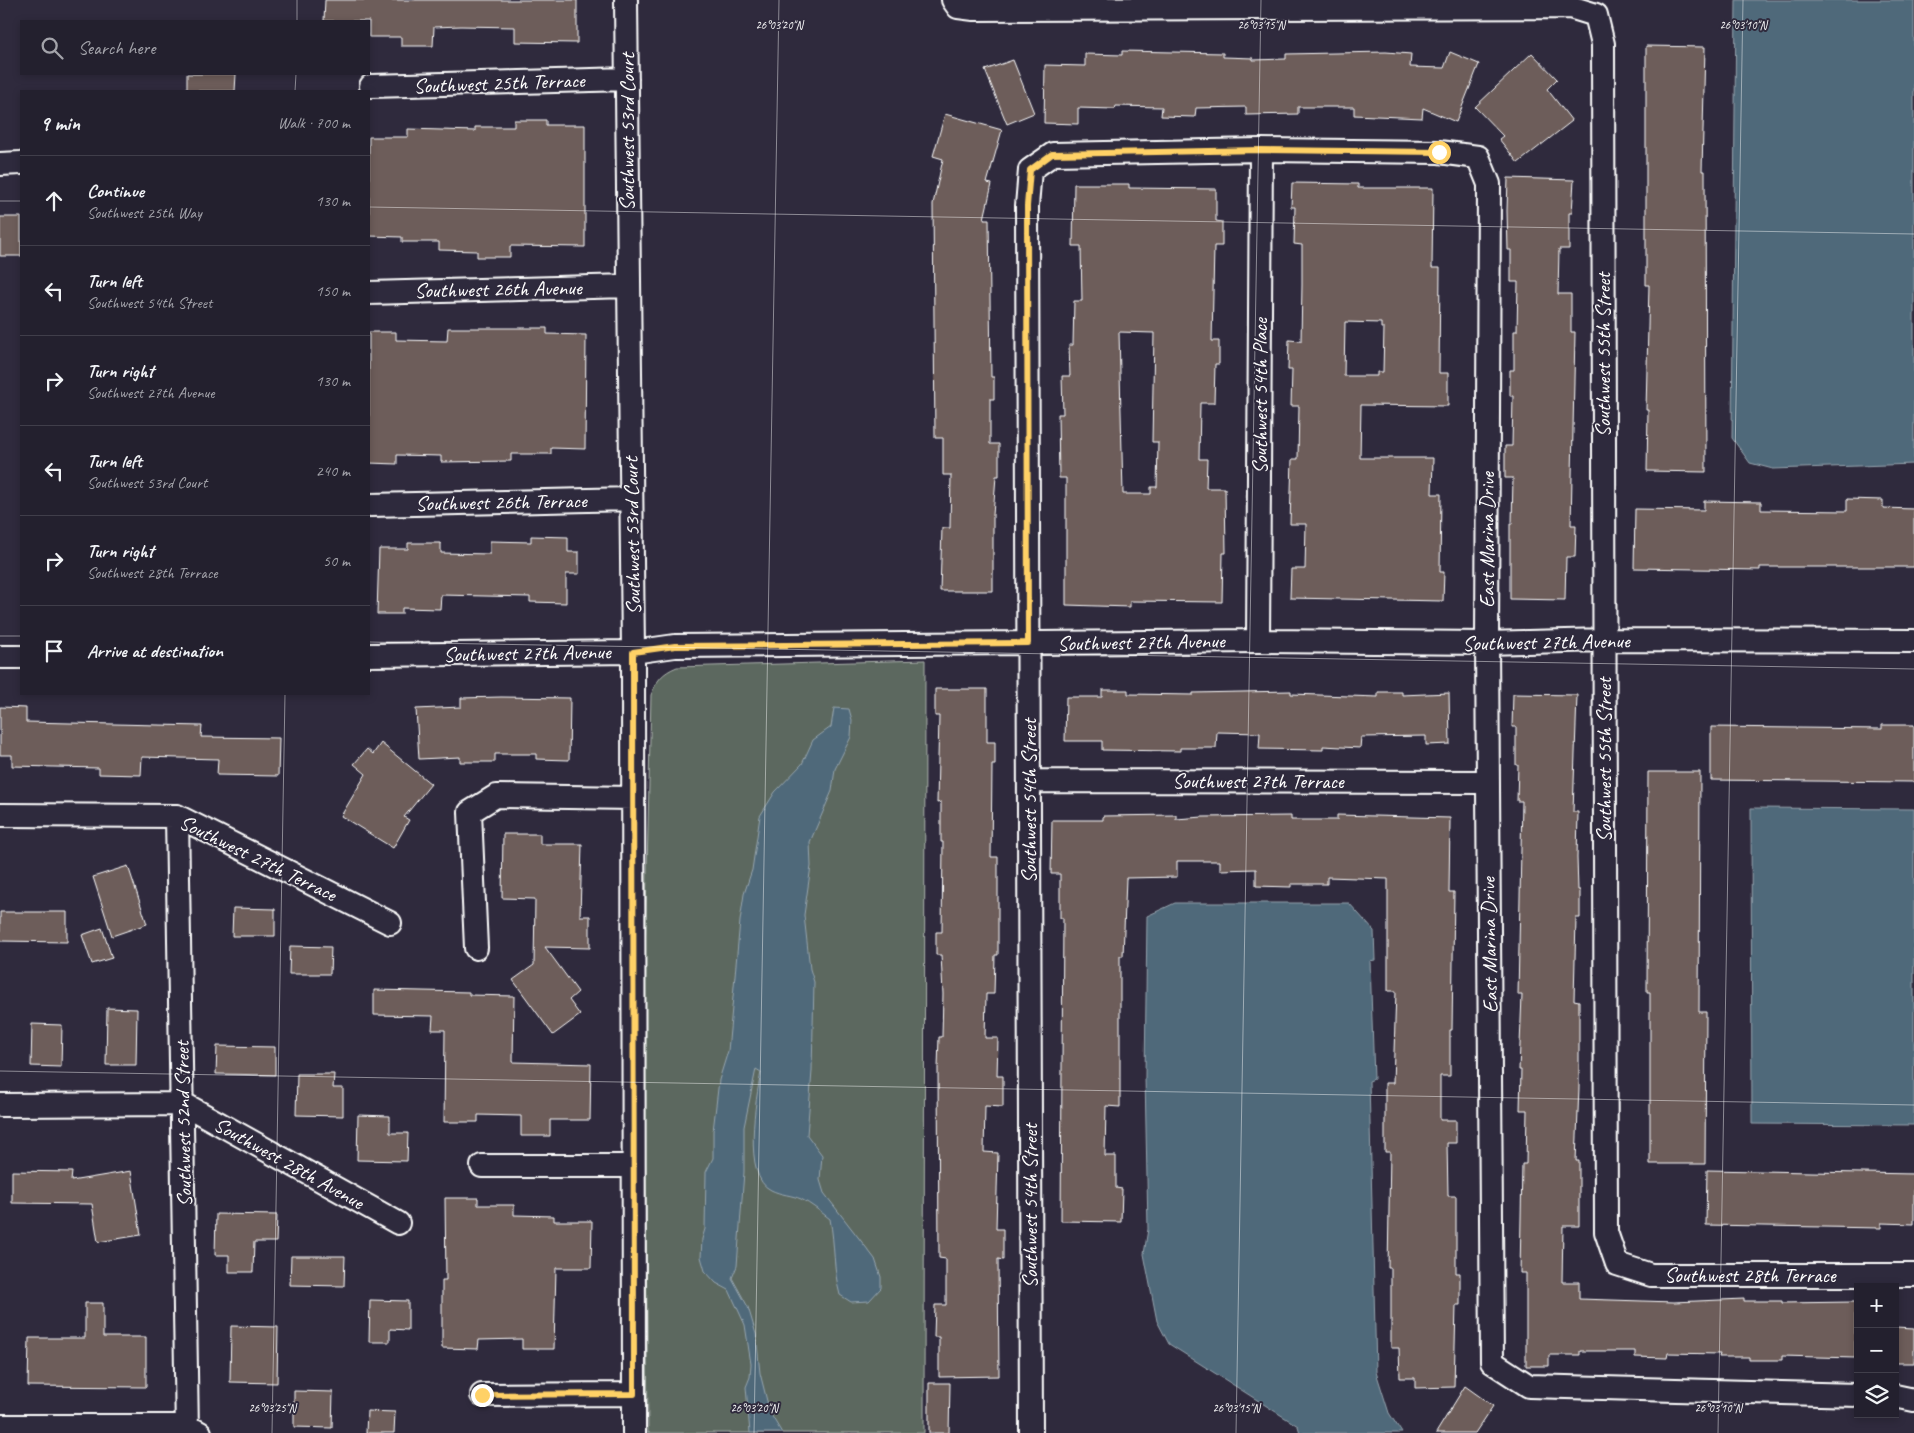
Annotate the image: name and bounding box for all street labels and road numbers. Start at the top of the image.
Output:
street label: Southwest 53rd Court [614,51,640,211]
street label: Southwest 25th Terrace [413,67,586,99]
street label: Southwest 55th Street [1590,271,1616,437]
street label: Southwest 26th Avenue [414,275,583,303]
street label: Southwest 54th Place [1247,317,1273,474]
street label: Southwest 53rd Court [618,455,646,615]
street label: East Marina Drive [1474,471,1500,608]
street label: Southwest 26th Terrace [415,487,588,516]
street label: Southwest 27th Avenue [1057,628,1226,656]
street label: Southwest 27th Avenue [1462,628,1631,656]
street label: Southwest 27th Avenue [443,639,612,667]
street label: Southwest 55th Street [1591,676,1617,842]
street label: Southwest 54th Street [1016,717,1042,883]
street label: Southwest 27th Terrace [1172,768,1345,794]
street label: Southwest 27th Terrace [175,809,342,908]
street label: East Marina Drive [1475,876,1503,1013]
street label: Southwest 52nd Street [169,1039,197,1207]
street label: Southwest 28th Avenue [210,1111,370,1216]
street label: Southwest 54th Street [1017,1122,1043,1288]
street label: Southwest 28th Terrace [1664,1262,1837,1288]

